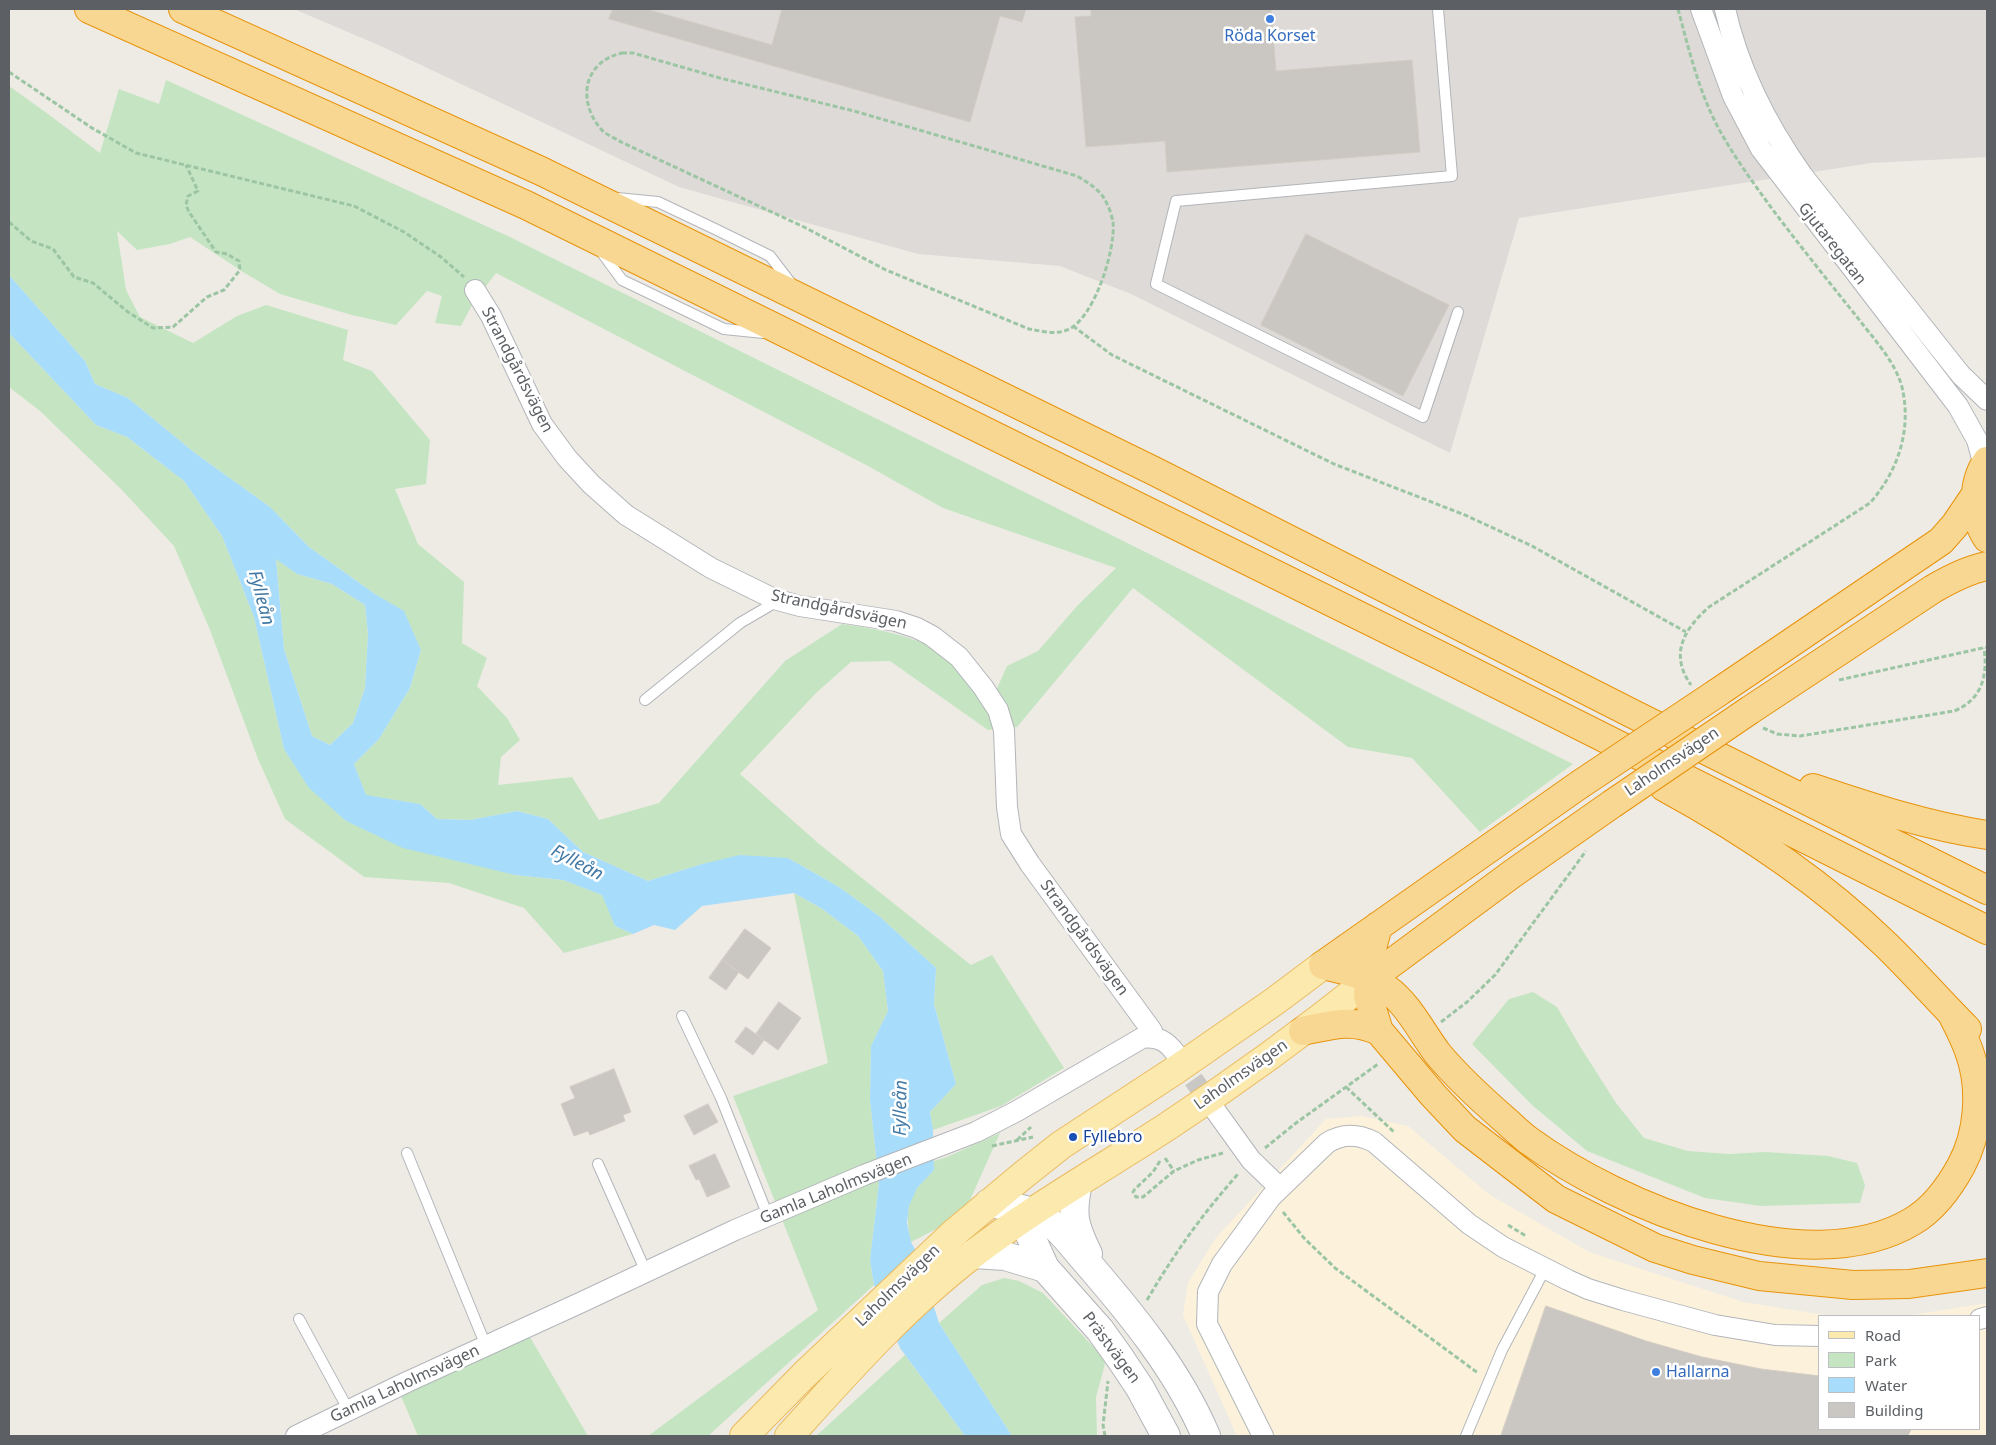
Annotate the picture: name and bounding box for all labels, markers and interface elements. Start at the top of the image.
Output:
marker: Röda Korset [1264,13,1276,25]
place label: Röda Korset [1224,26,1316,46]
street label: Gjutaregatan [1794,199,1870,289]
street label: Strandgårdsvägen [477,304,557,436]
water label: Fylleån [243,568,279,628]
street label: Strandgårdsvägen [770,586,908,634]
street label: Laholmsvägen [1621,723,1723,801]
water label: Fylleån [547,840,607,886]
street label: Strandgårdsvägen [1036,877,1132,999]
street label: Laholmsvägen [1191,1036,1291,1114]
water label: Fylleån [890,1080,912,1136]
place label: Fyllebro [1083,1127,1143,1147]
marker: Fyllebro [1067,1131,1079,1143]
street label: Gamla Laholmsvägen [757,1150,915,1228]
street label: Laholmsvägen [852,1241,944,1331]
street label: Prästvägen [1078,1309,1144,1387]
legend [1818,1315,1981,1430]
text: Road [1865,1325,1901,1345]
street label: Gamla Laholmsvägen [327,1341,483,1427]
text: Park [1865,1350,1897,1370]
place label: Hallarna [1666,1362,1730,1382]
marker: Hallarna [1650,1366,1662,1378]
text: Water [1865,1375,1907,1395]
text: Building [1865,1400,1923,1420]

